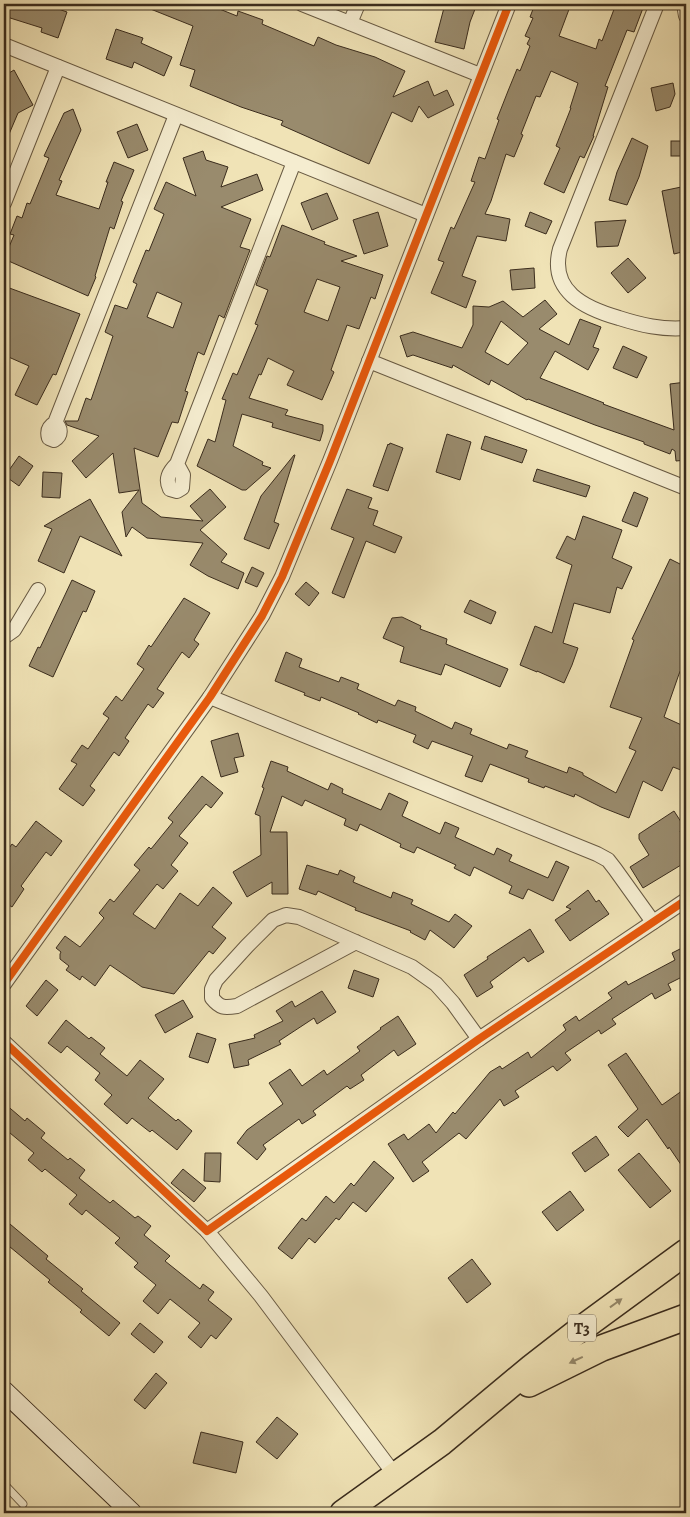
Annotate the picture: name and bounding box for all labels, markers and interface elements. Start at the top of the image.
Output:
one-way arrow [610,1298,623,1308]
road number: T3 [568,1315,596,1342]
one-way arrow [569,1356,583,1364]

